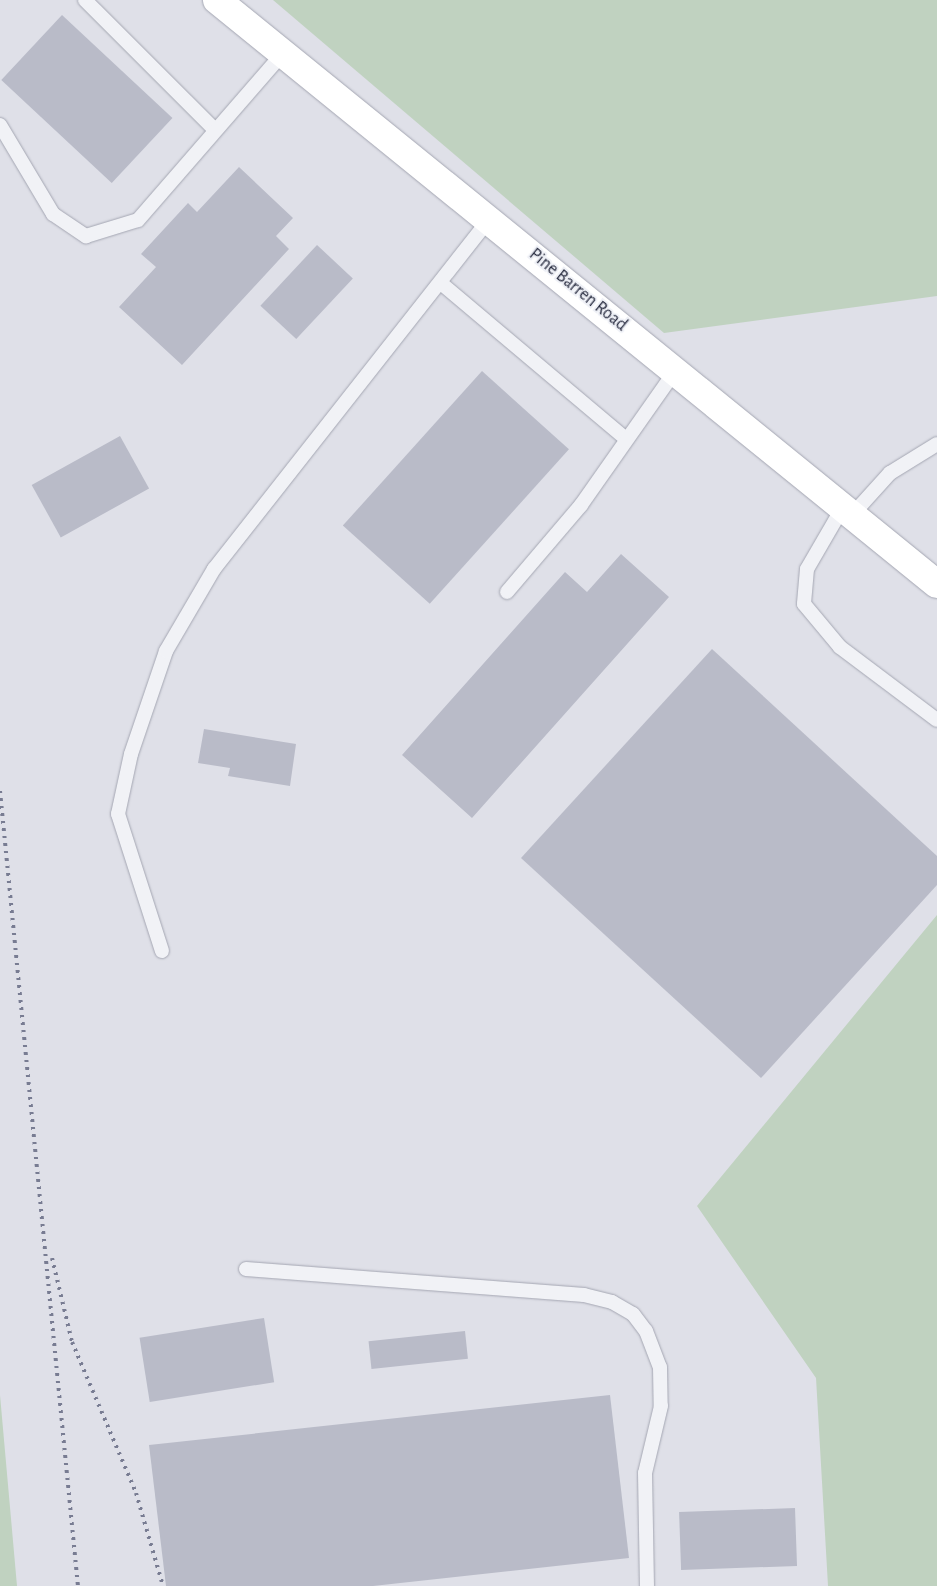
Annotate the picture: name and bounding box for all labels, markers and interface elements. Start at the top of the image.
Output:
street label: Pine Barren Road [525,244,631,336]

